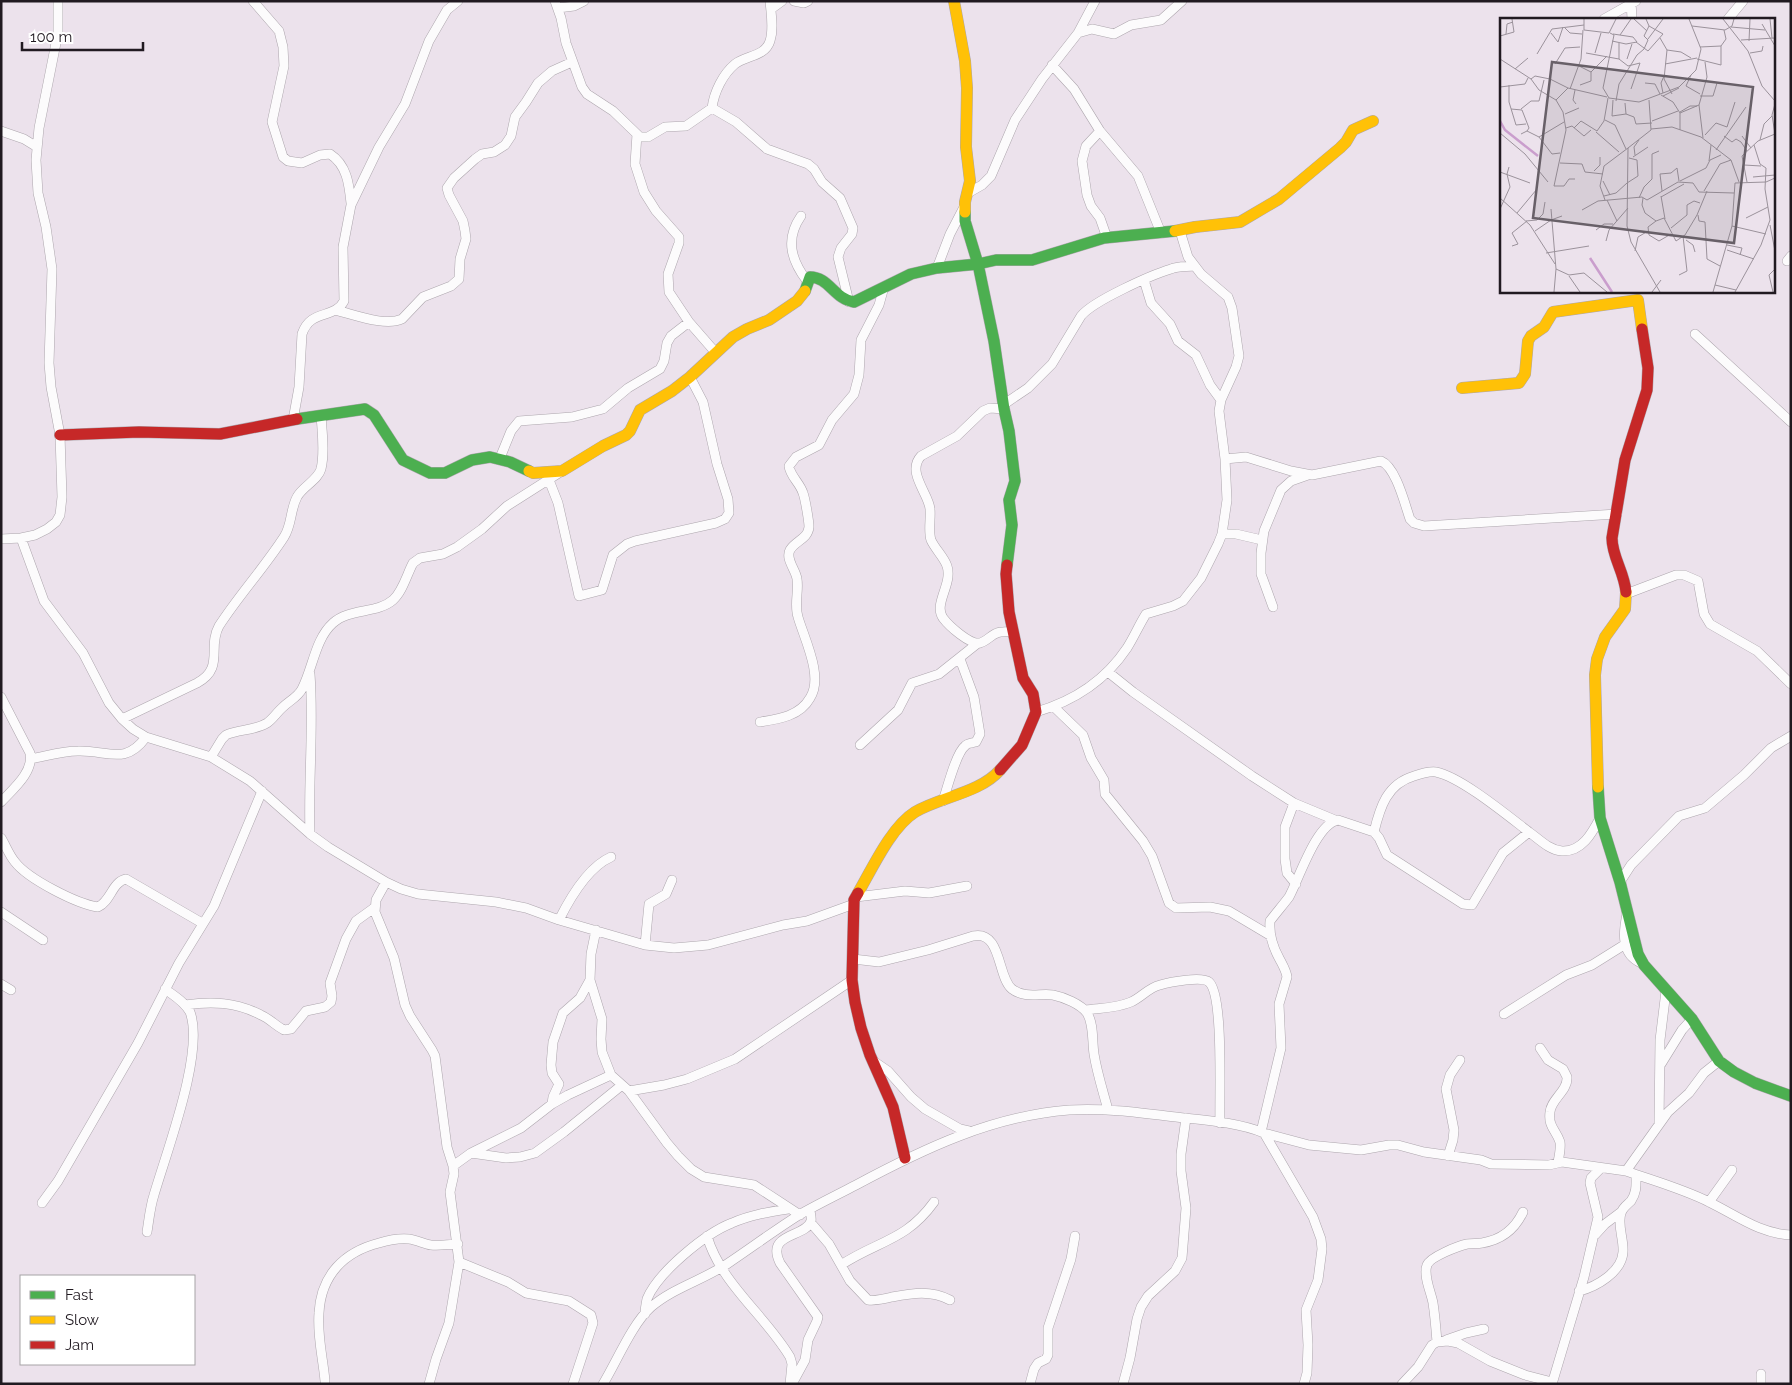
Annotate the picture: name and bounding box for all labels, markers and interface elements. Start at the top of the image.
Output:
inset map [1500,18,1774,292]
scale bar [22,20,144,52]
text: 100 m [30,28,72,46]
legend [20,1275,195,1365]
text: Fast [65,1286,93,1304]
text: Slow [65,1311,99,1329]
text: Jam [65,1336,94,1354]

